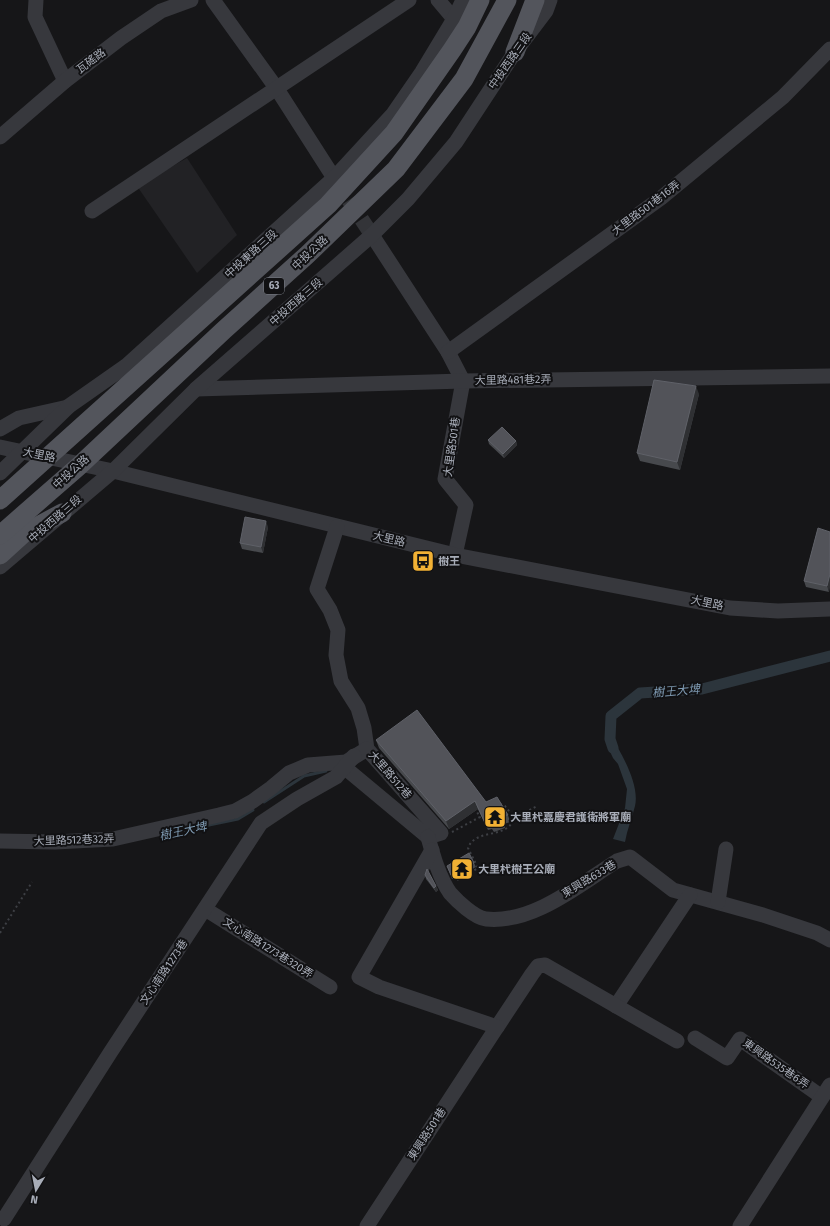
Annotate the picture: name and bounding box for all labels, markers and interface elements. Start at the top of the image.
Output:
street label: 中投西路三段 [486,30,534,92]
street label: 瓦磘路 [74,46,108,76]
street label: 大里路501巷16弄 [609,178,683,238]
street label: 中投東路三段 [222,227,280,281]
street label: 中投公路 [289,233,331,273]
street label: 中投西路三段 [267,275,325,329]
road number: 63 [264,278,284,294]
street label: 大里路481巷2弄 [474,373,552,387]
street label: 大里路501巷 [441,416,463,478]
street label: 大里路 [22,445,56,465]
street label: 中投公路 [50,452,92,492]
street label: 中投西路三段 [26,492,84,546]
street label: 大里路 [371,529,407,549]
bus stop icon: 樹王 [410,548,436,574]
place label: 樹王 [438,555,460,568]
street label: 大里路 [690,593,724,613]
water label: 樹王大埤 [651,682,703,700]
street label: 大里路512巷 [366,748,414,802]
temple icon: 大里杙嘉慶君護衛將軍廟 [482,804,508,830]
place label: 大里杙嘉慶君護衛將軍廟 [510,811,631,824]
water label: 樹王大埤 [158,819,210,843]
street label: 大里路512巷32弄 [33,832,115,848]
temple icon: 大里杙樹王公廟 [449,856,475,882]
street label: 東興路633巷 [560,858,618,900]
place label: 大里杙樹王公廟 [478,863,555,876]
street label: 文心南路1273巷320弄 [221,915,315,981]
street label: 文心南路1273巷 [138,937,190,1007]
street label: 東興路535巷6弄 [741,1037,811,1091]
street label: 東興路501巷 [405,1105,449,1163]
north arrow [16,1170,56,1210]
text: N [30,1192,39,1206]

